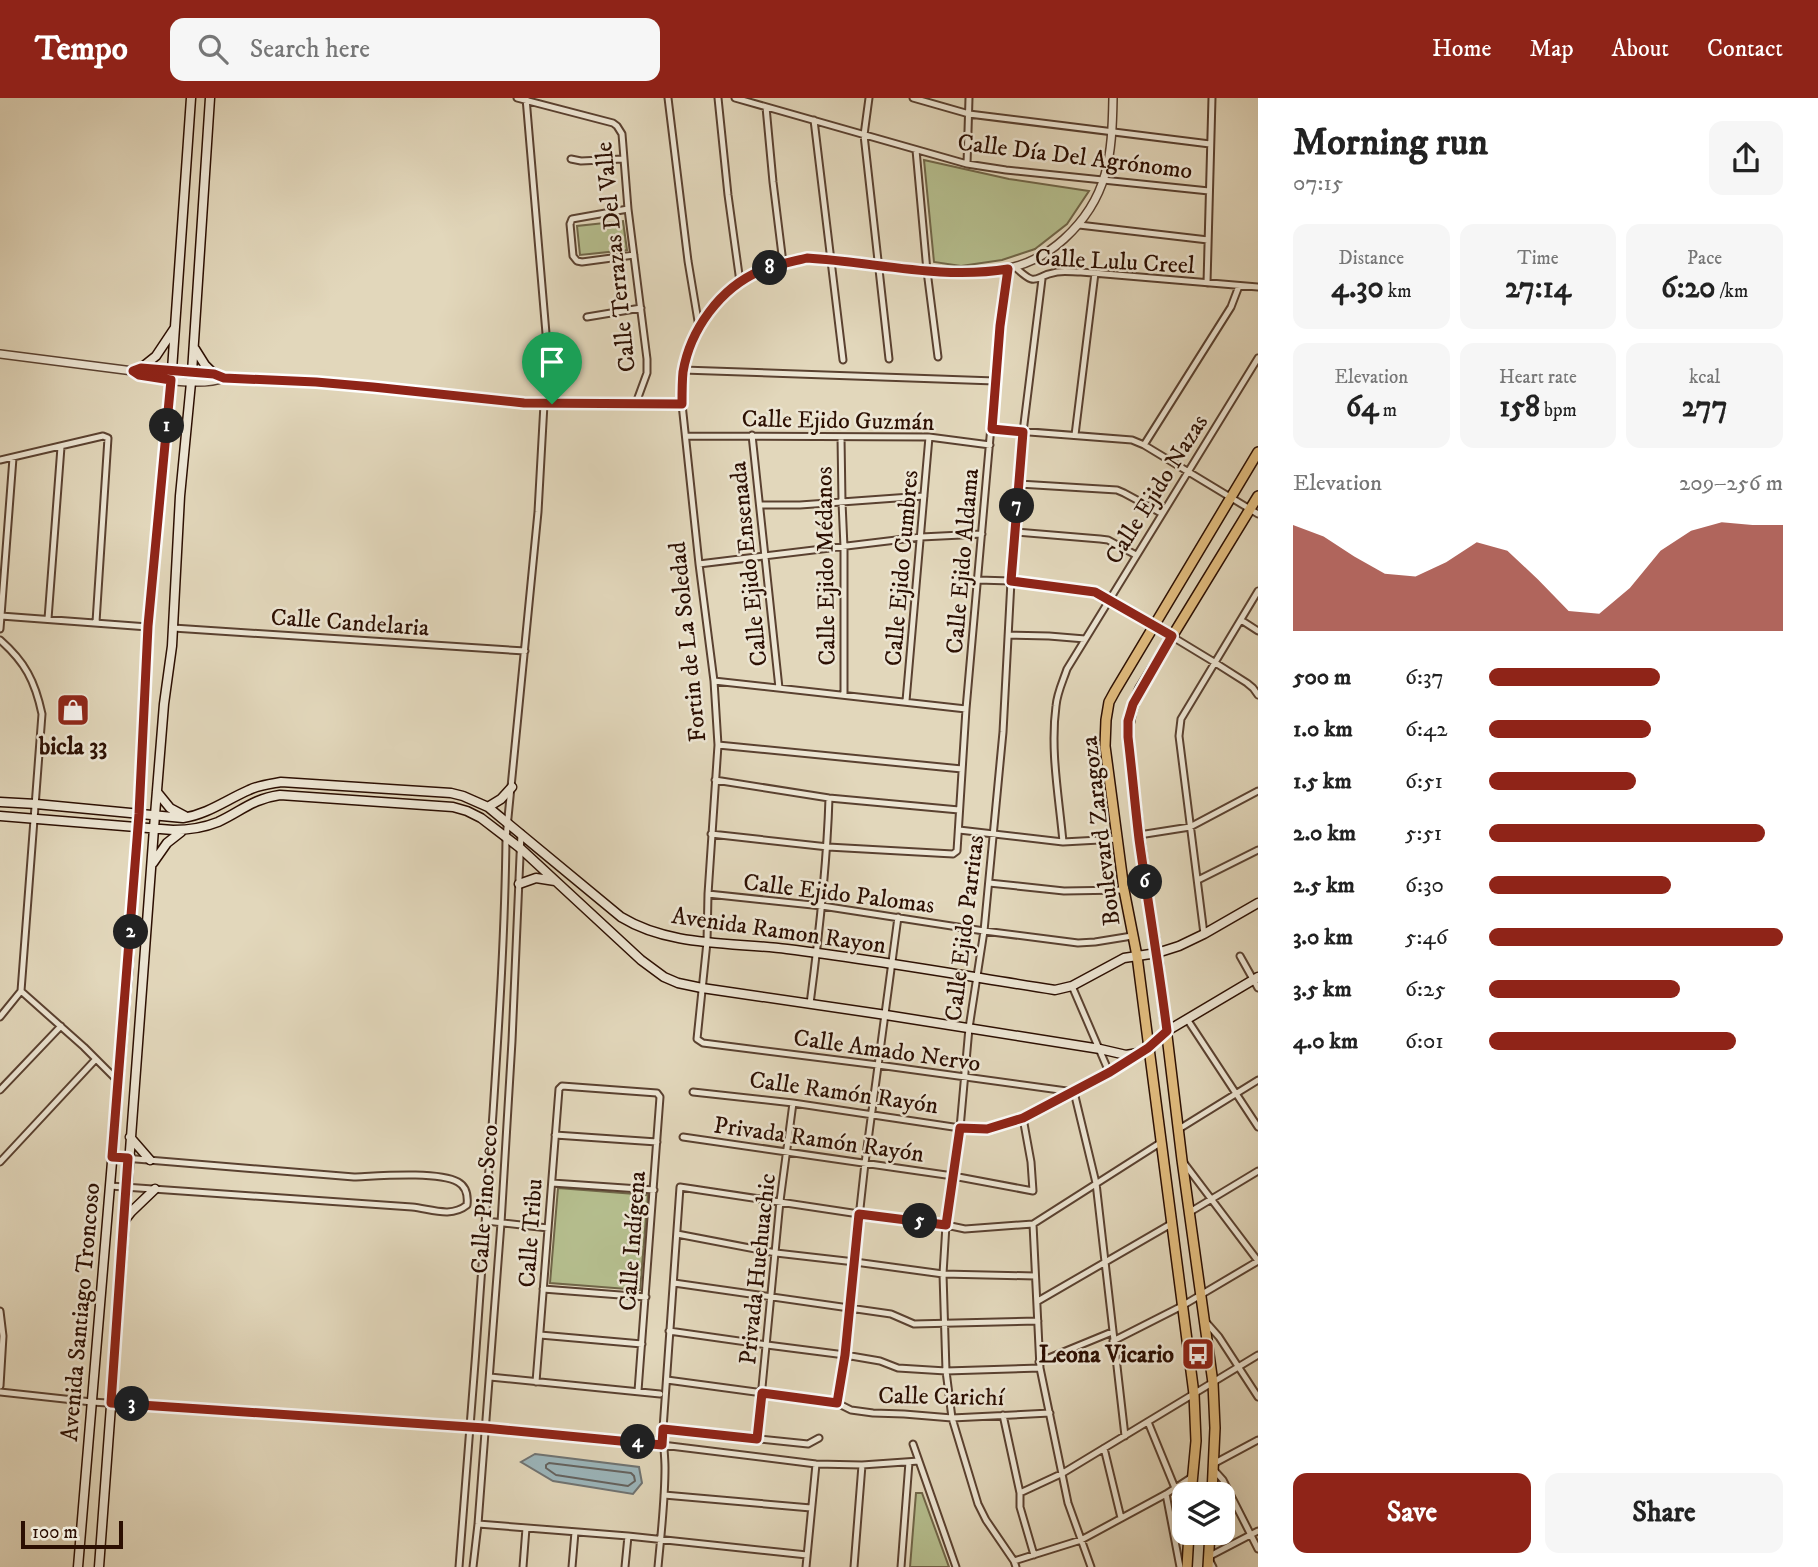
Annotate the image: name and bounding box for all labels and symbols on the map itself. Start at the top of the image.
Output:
street label: Calle Día Del Agrónomo [956,128,1194,186]
street label: Calle Terrazas Del Valle [589,140,643,374]
street label: Calle Lulu Creel [1034,243,1196,281]
pin: 8 [752,250,788,286]
pin [522,332,582,404]
street label: Calle Ejido Guzmán [741,404,935,438]
pin: 1 [150,408,184,444]
street label: Calle Ejido Nazas [1099,409,1215,570]
street label: Calle Ejido Ensenada [723,459,775,668]
street label: Calle Ejido Médanos [809,466,843,666]
street label: Calle Ejido Aldama [940,466,986,655]
street label: Calle Ejido Cumbres [878,469,926,667]
pin: 7 [1000,488,1034,524]
street label: Fortin de La Soledad [663,540,713,743]
street label: Calle Candelaria [270,602,431,644]
shop icon: bicla 33 [54,691,92,729]
place label: bicla 33 [38,732,107,762]
street label: Boulevard Zaragoza [1074,733,1128,927]
street label: Calle Ejido Parritas [939,833,991,1023]
pin: 6 [1128,864,1162,900]
street label: Calle Ejido Palomas [742,867,936,921]
street label: Avenida Ramon Rayon [670,901,888,961]
pin: 2 [114,914,148,950]
street label: Calle Amado Nervo [791,1023,982,1079]
street label: Calle Ramón Rayón [747,1065,941,1121]
street label: Privada Ramón Rayón [712,1110,926,1170]
street label: Calle Pino Seco [465,1123,505,1275]
street label: Calle Indígena [613,1169,653,1312]
street label: Privada Huehuachic [733,1172,783,1366]
street label: Calle Tribu [512,1178,550,1289]
street label: Avenida Santiago Troncoso [55,1182,107,1443]
pin: 5 [902,1204,937,1238]
bus stop icon: Leona Vicario [1179,1335,1217,1373]
place label: Leona Vicario [1039,1340,1174,1370]
street label: Calle Carichí [878,1381,1006,1413]
pin: 3 [114,1386,150,1422]
pin: 4 [620,1424,656,1460]
scale bar [21,1518,122,1550]

